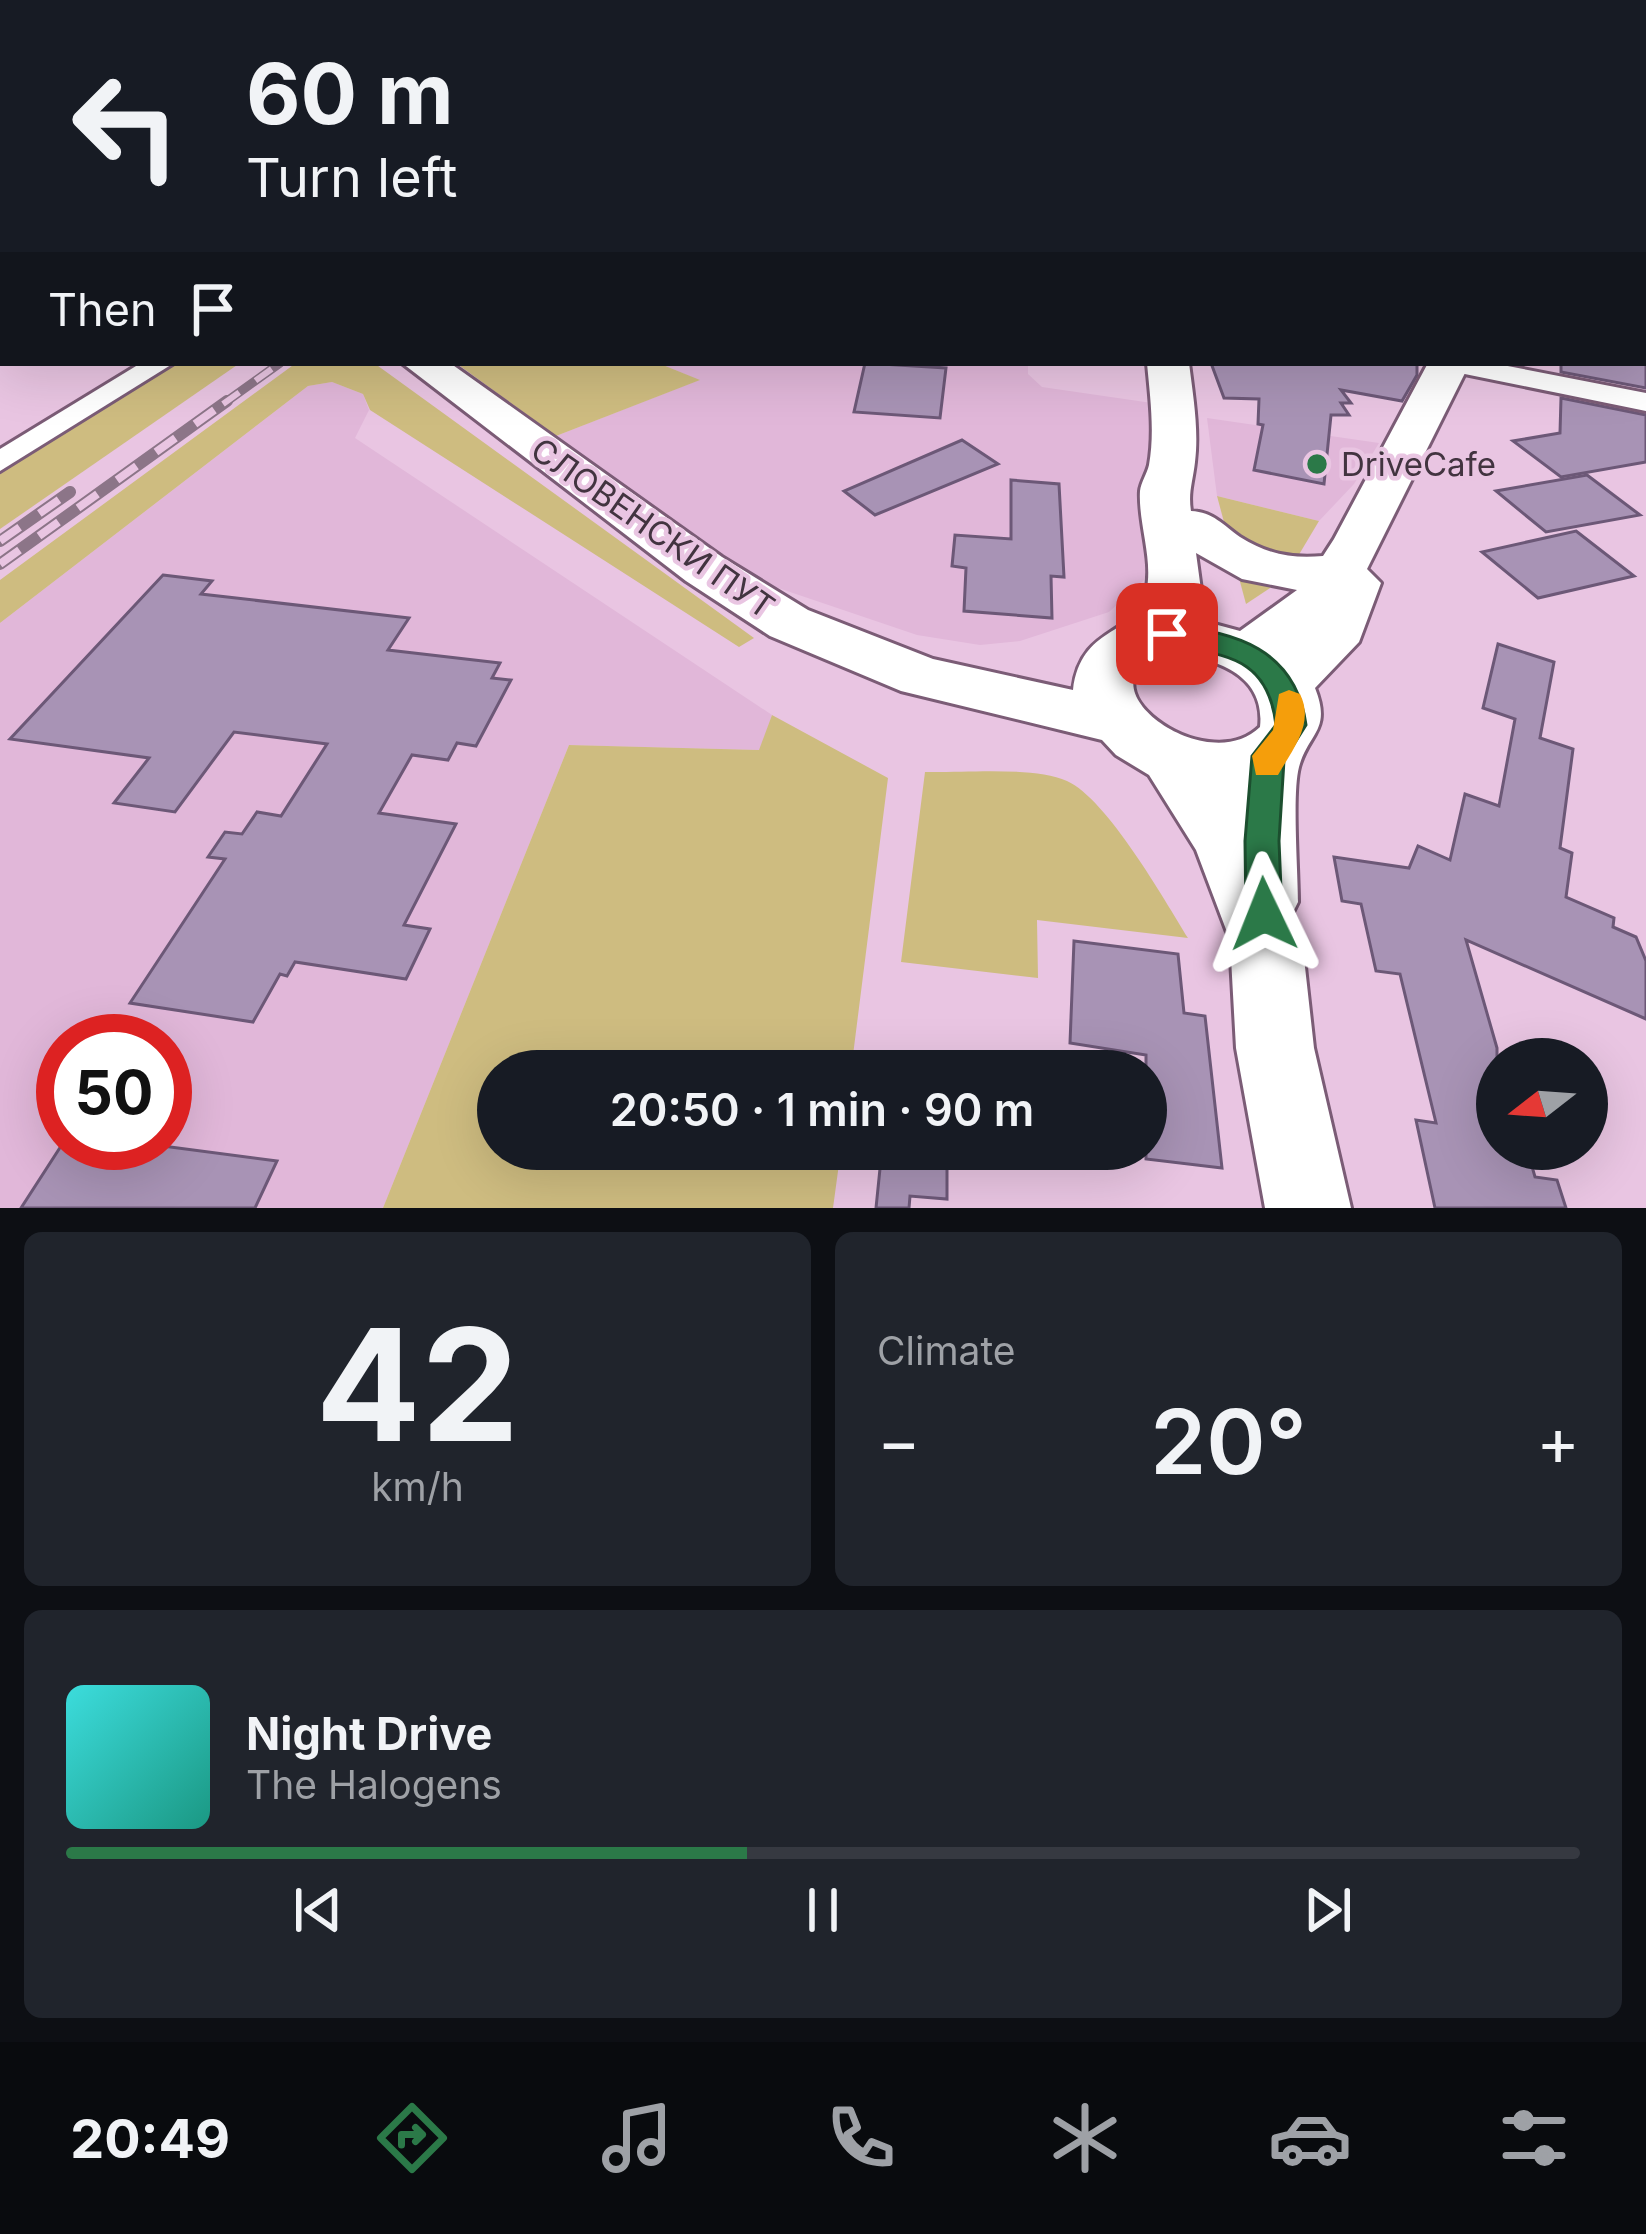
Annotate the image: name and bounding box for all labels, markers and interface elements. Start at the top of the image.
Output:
text: 60 m [246,43,454,144]
icon: left [48,48,204,204]
text: Turn left [246,145,457,210]
icon: arrive [180,276,246,342]
text: Then [48,282,156,337]
street label: СЛОВЕНСКИ ПУТ [524,429,782,627]
place label: DriveCafe [1341,444,1496,484]
marker: DriveCafe [1304,451,1330,477]
pin [1116,583,1218,685]
icon: arrive [1134,601,1200,667]
position arrow [1201,851,1327,977]
speed limit sign: 50 [36,1014,192,1170]
north arrow [1476,1038,1608,1170]
map controls [1476,1038,1608,1170]
text: 20:50 · 1 min · 90 m [610,1082,1034,1137]
text: 42 [316,1290,519,1479]
text: Climate [877,1327,1016,1374]
text: 20° [1150,1387,1307,1496]
text: − [877,1401,921,1481]
text: + [1536,1401,1580,1481]
text: km/h [371,1463,464,1510]
text: Night Drive [246,1706,492,1761]
text: The Halogens [246,1761,502,1808]
icon: previous [285,1877,351,1943]
icon: pause [790,1877,856,1943]
icon: next [1295,1877,1361,1943]
icon: directions [370,2096,454,2180]
icon: music [595,2096,679,2180]
icon: phone [819,2096,903,2180]
icon: climate [1043,2096,1127,2180]
icon: car [1268,2096,1352,2180]
icon: filters [1492,2096,1576,2180]
text: 20:49 [70,2106,230,2171]

